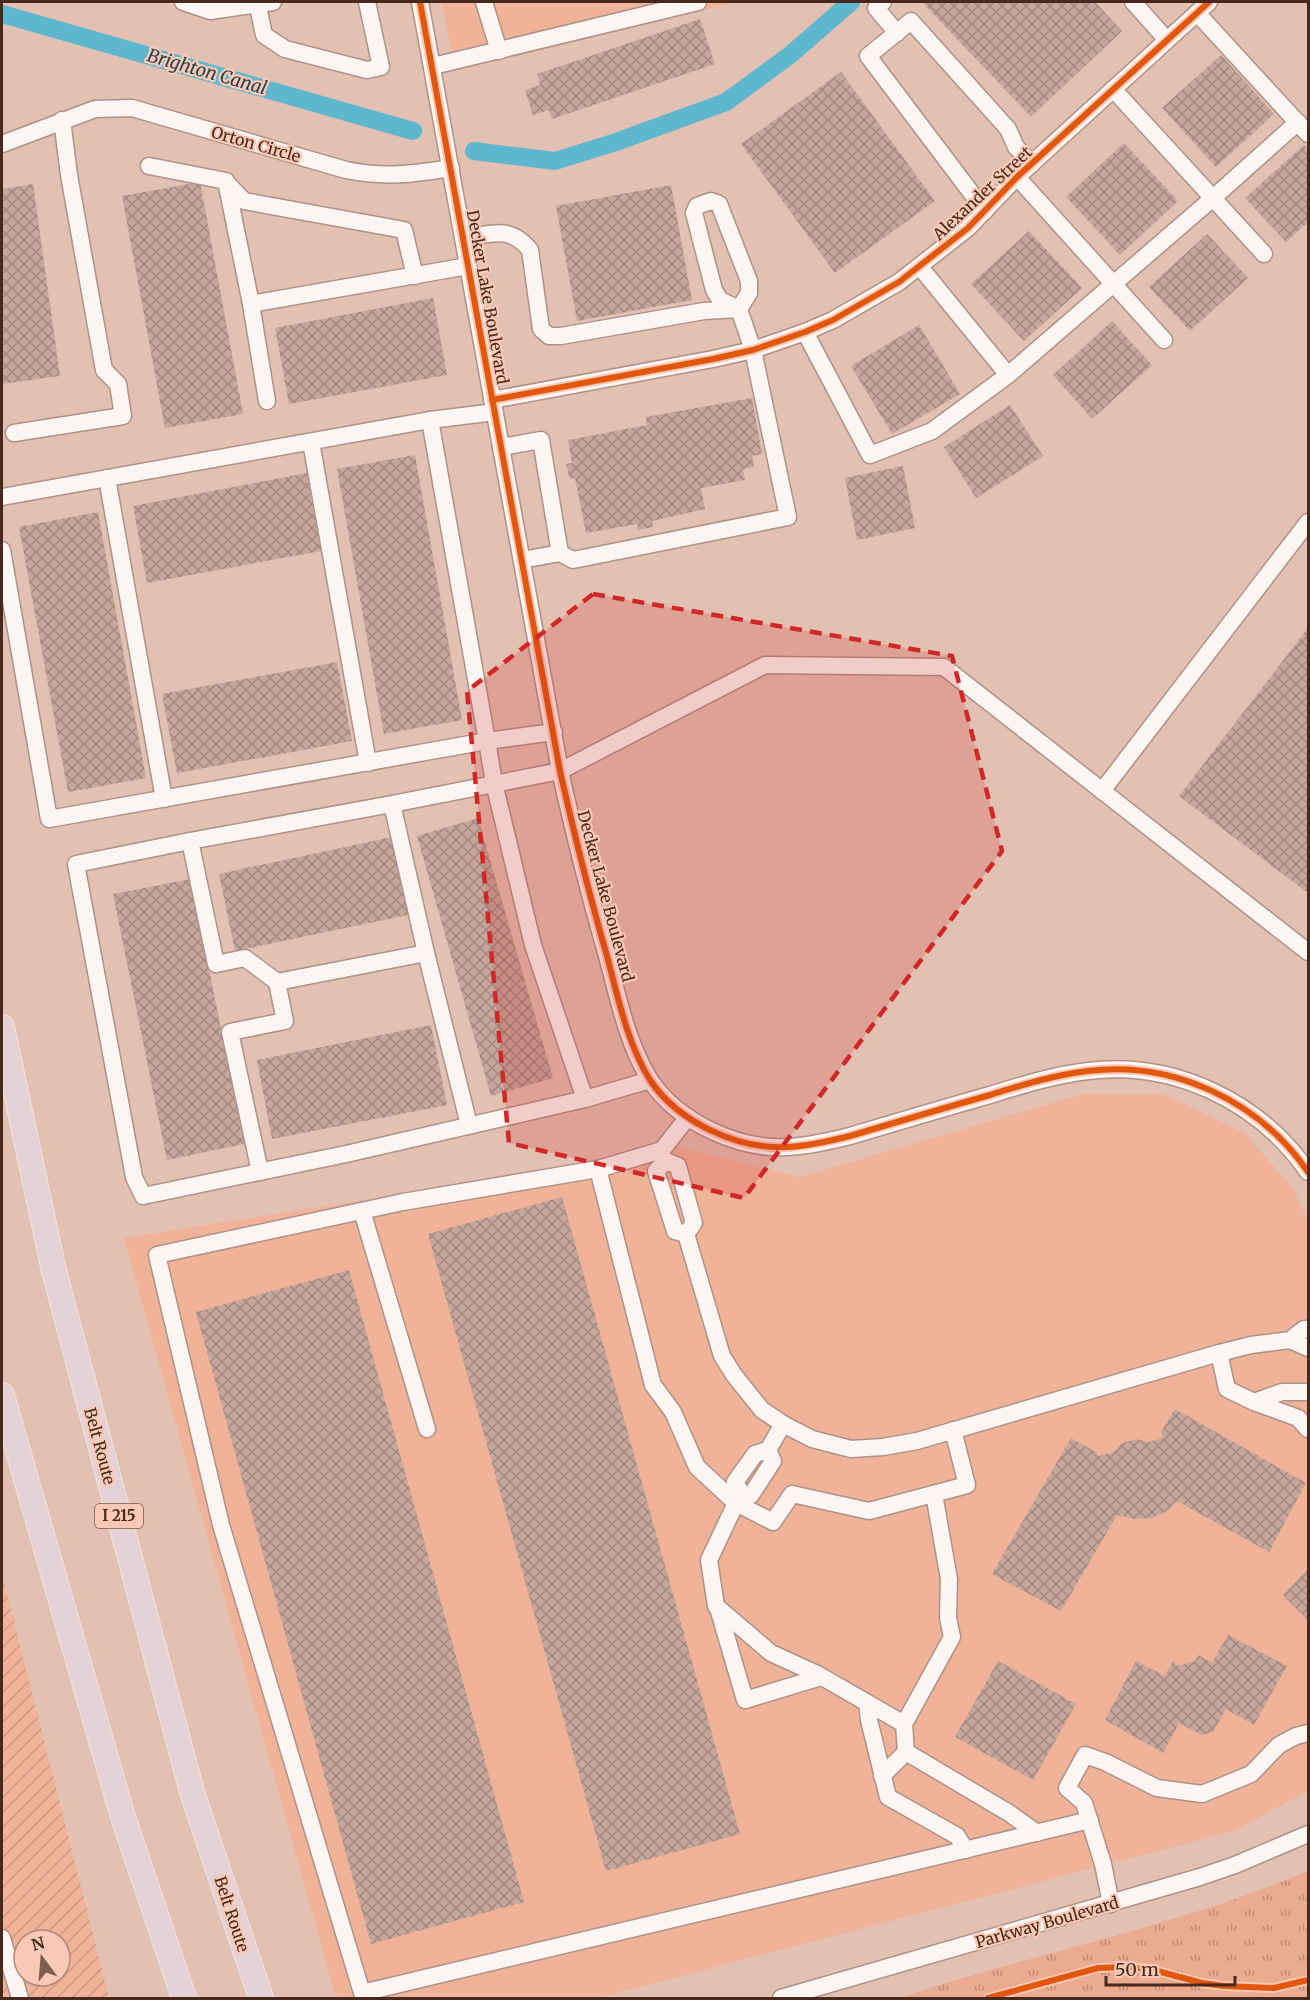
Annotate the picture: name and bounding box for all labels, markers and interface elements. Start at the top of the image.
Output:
water label: Brighton Canal [145,43,270,100]
street label: Orton Circle [209,122,303,166]
street label: Alexander Street [927,141,1036,245]
street label: Decker Lake Boulevard [463,208,513,386]
street label: Decker Lake Boulevard [573,808,639,984]
street label: Belt Route [80,1405,120,1487]
road number: I 215 [95,1504,143,1528]
street label: Belt Route [210,1873,254,1955]
street label: Parkway Boulevard [973,1892,1121,1952]
north arrow [12,1928,72,1988]
text: N [29,1932,47,1955]
scale bar [1106,1949,1235,1987]
text: 50 m [1115,1958,1159,1981]

